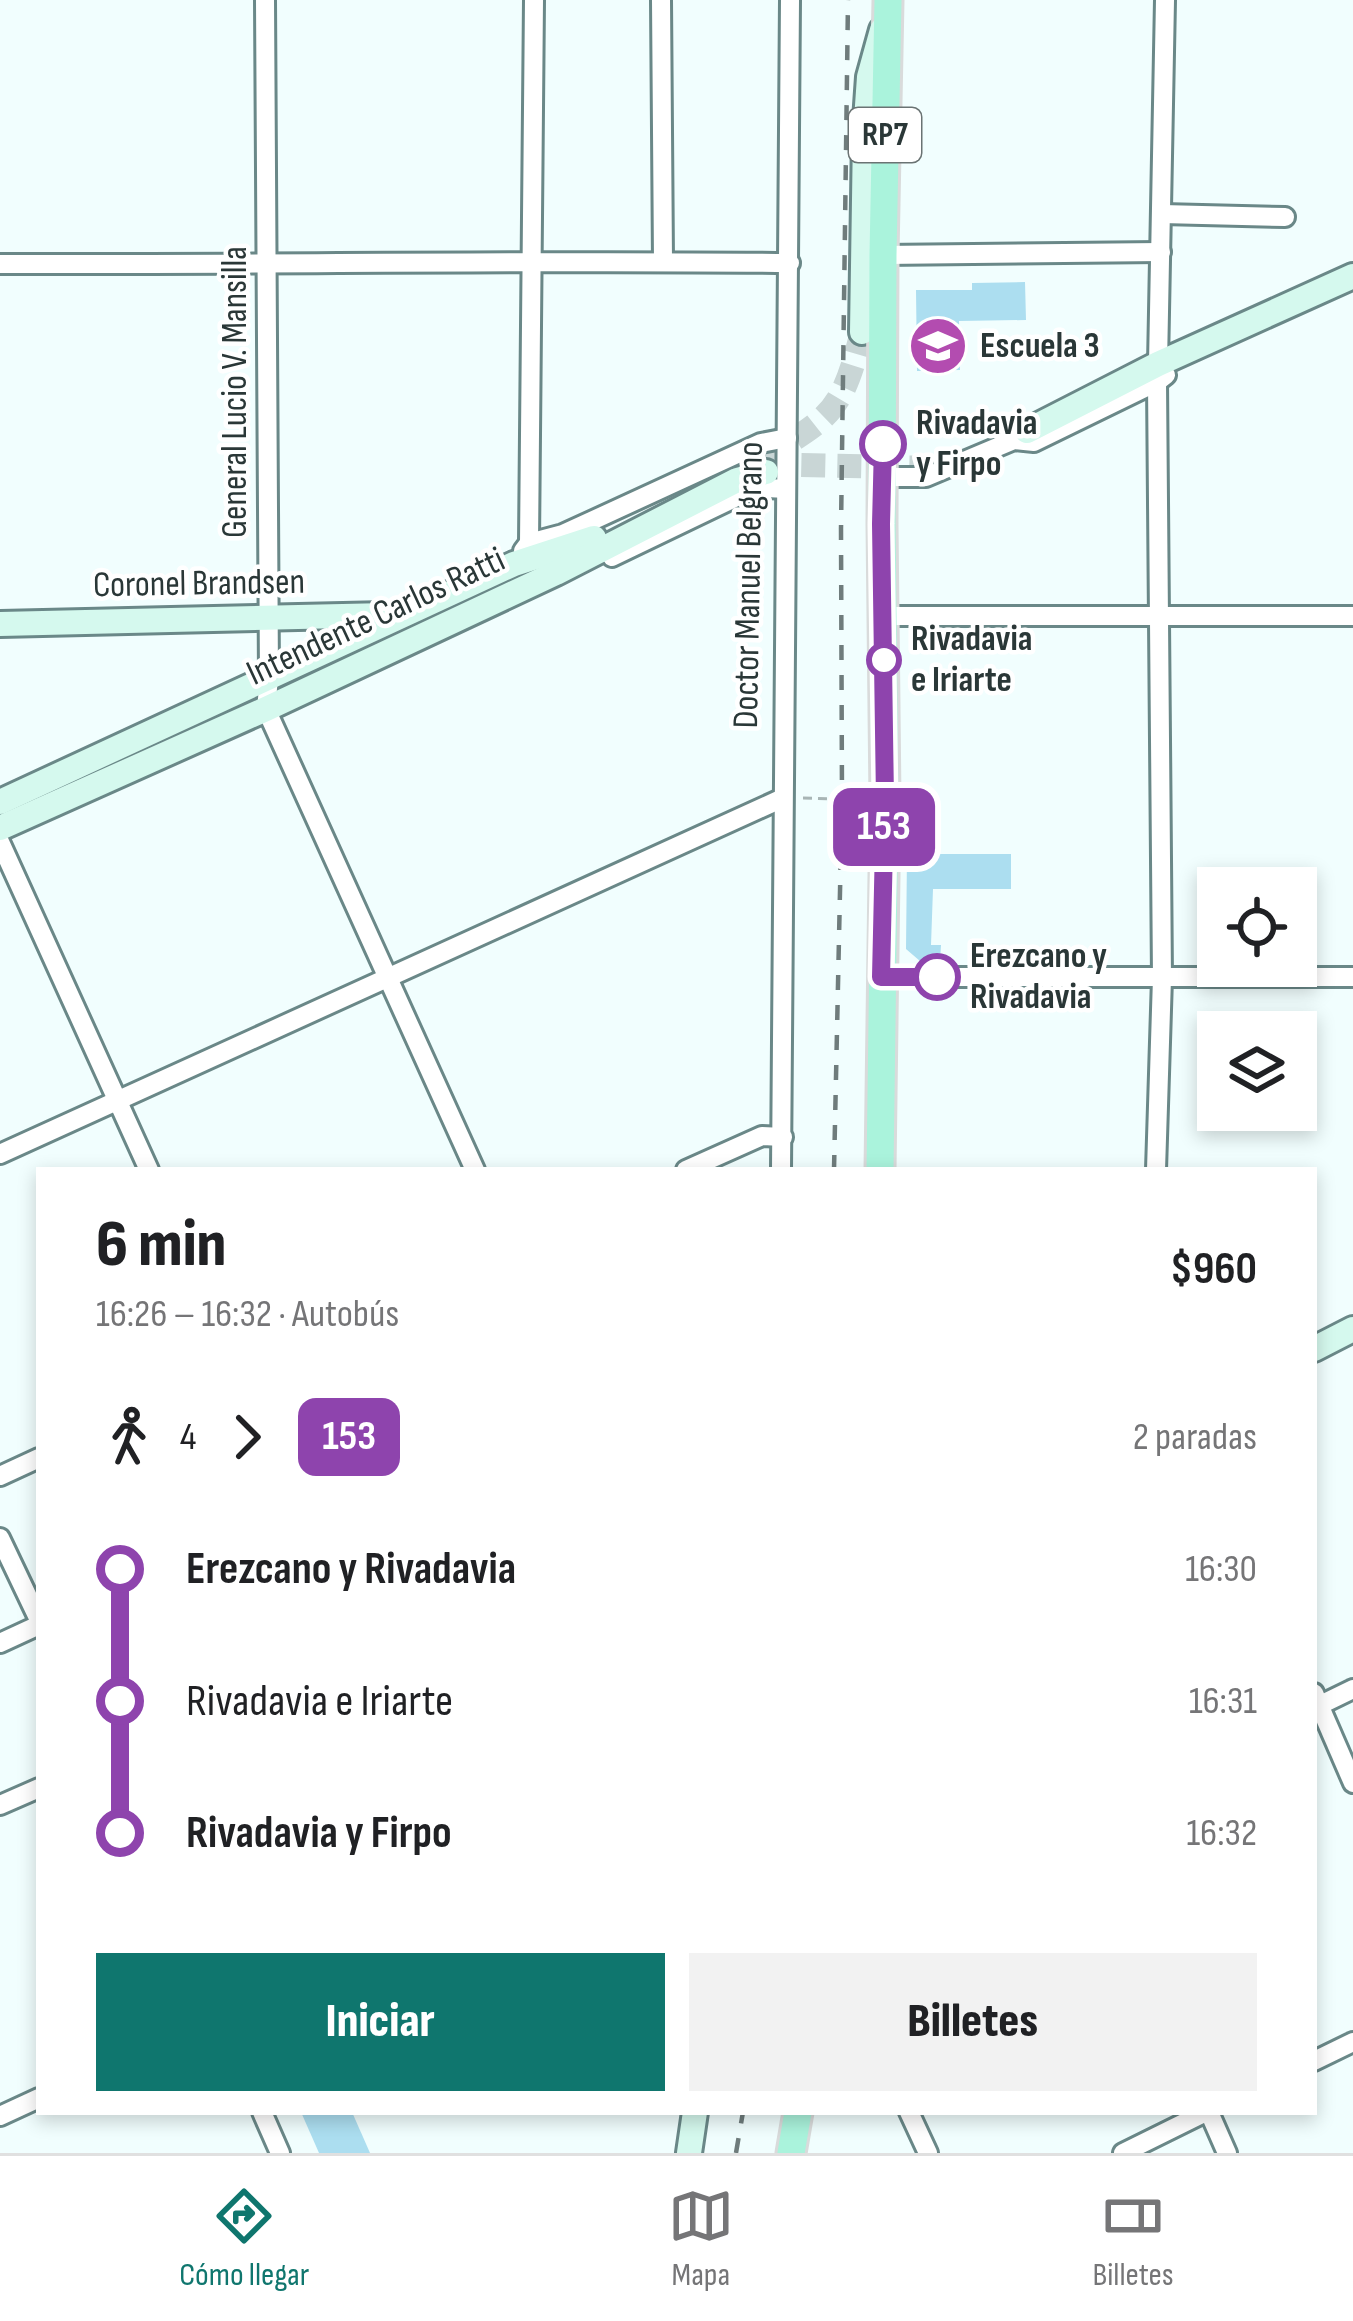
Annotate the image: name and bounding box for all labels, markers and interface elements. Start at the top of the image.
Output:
road number: RP7 [849,108,921,162]
street label: General Lucio V. Mansilla [214,246,257,538]
school or university icon: Escuela 3 [907,315,969,377]
place label: Escuela 3 [980,325,1100,368]
place label: Rivadavia y Firpo [916,402,1038,486]
marker: Rivadavia y Firpo [861,422,905,466]
street label: Doctor Manuel Belgrano [725,441,773,729]
street label: Intendente Carlos Ratti [240,538,512,696]
street label: Coronel Brandsen [93,561,305,607]
place label: Rivadavia e Iriarte [911,618,1033,702]
marker: Rivadavia e Iriarte [868,644,900,676]
line badge: 153 [815,788,953,866]
text: 153 [857,801,911,852]
map controls [1197,867,1317,1131]
button: locate [1197,867,1317,987]
place label: Erezcano y Rivadavia [970,935,1107,1019]
marker: Erezcano y Rivadavia [915,955,959,999]
button: layers [1197,1011,1317,1131]
text: 6 min [96,1206,226,1285]
text: $960 [1170,1242,1257,1297]
text: 16:26 – 16:32 · Autobús [96,1291,399,1338]
icon: walk [96,1404,162,1470]
icon: forward [214,1404,280,1470]
text: 153 [322,1411,376,1462]
text: 4 [180,1414,196,1461]
text: 2 paradas [1133,1414,1257,1461]
text: Erezcano y Rivadavia [186,1542,516,1597]
text: 16:30 [1185,1546,1257,1593]
text: Rivadavia e Iriarte [186,1674,453,1729]
text: 16:31 [1189,1678,1257,1725]
text: Rivadavia y Firpo [186,1806,452,1861]
text: 16:32 [1186,1810,1257,1857]
button: Iniciar [96,1953,665,2091]
button: Billetes [689,1953,1257,2091]
tab: Cómo llegar [179,2183,309,2295]
tab: Mapa [668,2183,734,2295]
tab: Billetes [1092,2183,1174,2295]

